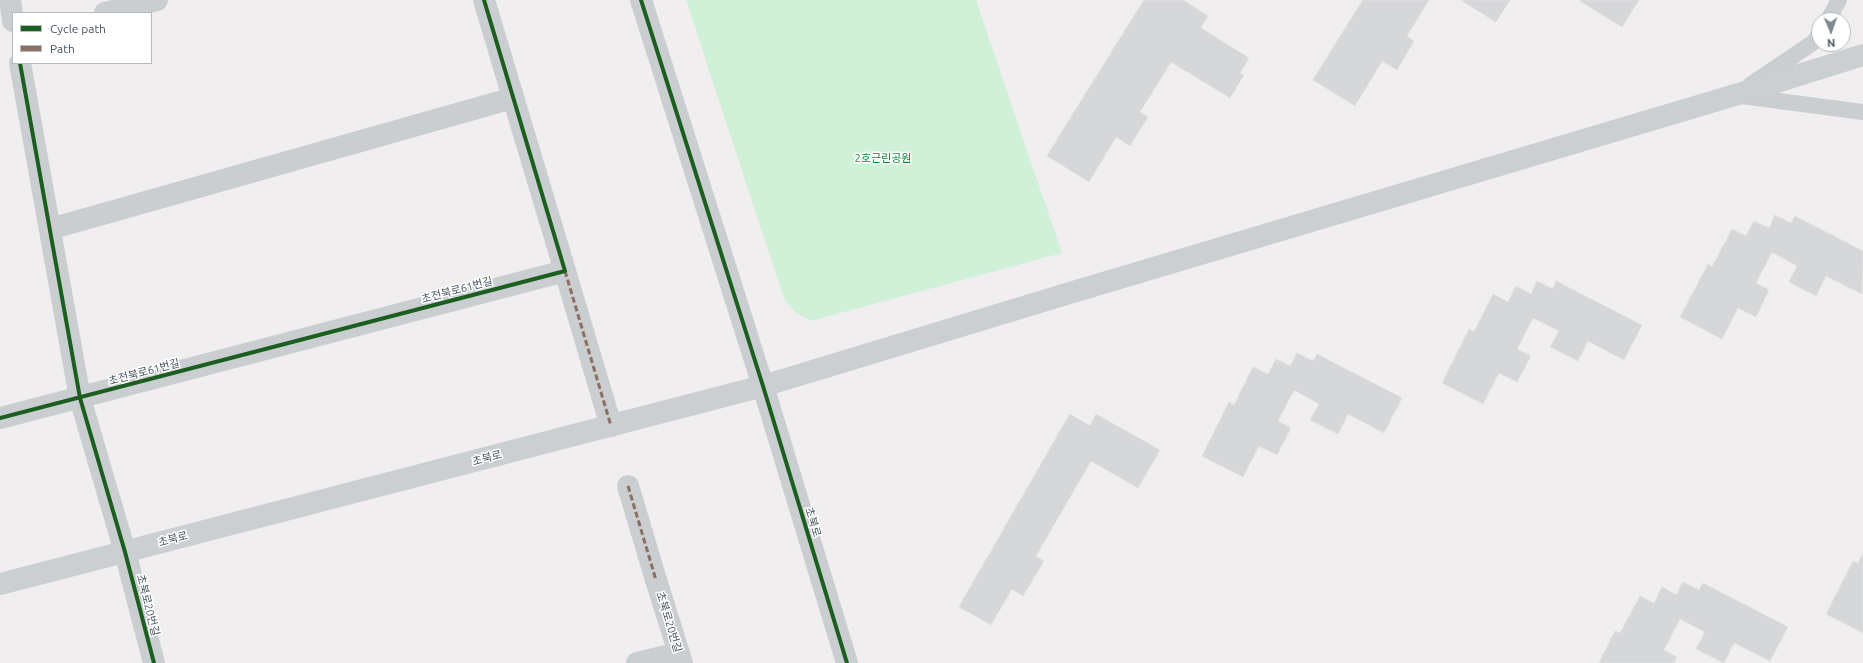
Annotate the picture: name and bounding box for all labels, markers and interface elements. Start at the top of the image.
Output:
legend [12,12,152,64]
north arrow [1811,12,1851,52]
text: Cycle path [50,22,106,35]
text: N [1827,37,1836,49]
text: Path [50,42,75,55]
park label: 2호근린공원 [855,151,911,165]
street label: 초전북로61번길 [420,274,494,306]
street label: 초전북로61번길 [107,356,181,388]
street label: 초북로 [471,448,503,468]
street label: 초북로 [802,506,824,538]
street label: 초북로 [157,529,189,549]
street label: 초북로20번길 [134,573,162,637]
street label: 초북로20번길 [653,590,685,654]

